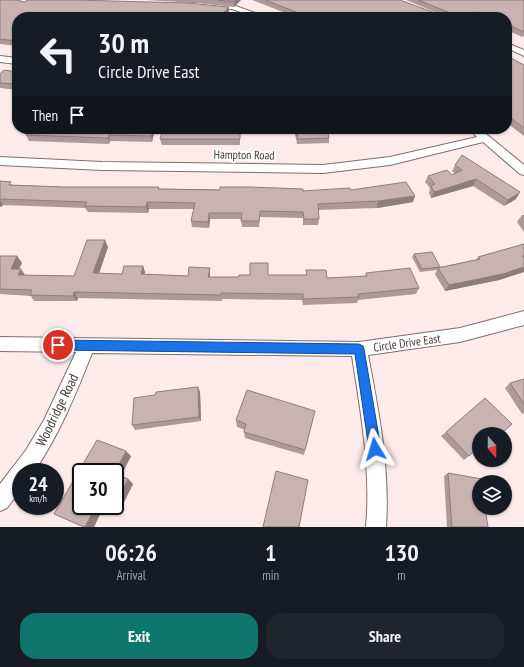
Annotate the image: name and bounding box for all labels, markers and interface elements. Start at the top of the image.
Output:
text: 30 m [98,24,149,61]
icon: left [32,28,84,80]
text: Circle Drive East [98,60,199,83]
icon: arrive [66,104,88,126]
text: Then [32,106,58,125]
street label: Hampton Road [213,146,275,163]
pin [41,328,75,362]
street label: Circle Drive East [372,330,442,355]
icon: arrive [47,334,69,356]
street label: Woodridge Road [32,371,82,449]
north arrow [472,427,512,467]
map controls [472,427,512,515]
position arrow [354,428,396,470]
speed limit sign: 30 [72,463,124,515]
text: 24 [28,471,48,497]
button: layers [472,475,512,515]
text: km/h [29,492,47,505]
text: 06:26 [105,537,157,568]
text: 1 [265,537,276,568]
text: 130 [384,537,419,568]
text: Arrival [116,567,146,584]
text: min [262,567,279,584]
text: m [397,567,406,584]
button: Exit [20,613,258,659]
button: Share [266,613,504,659]

